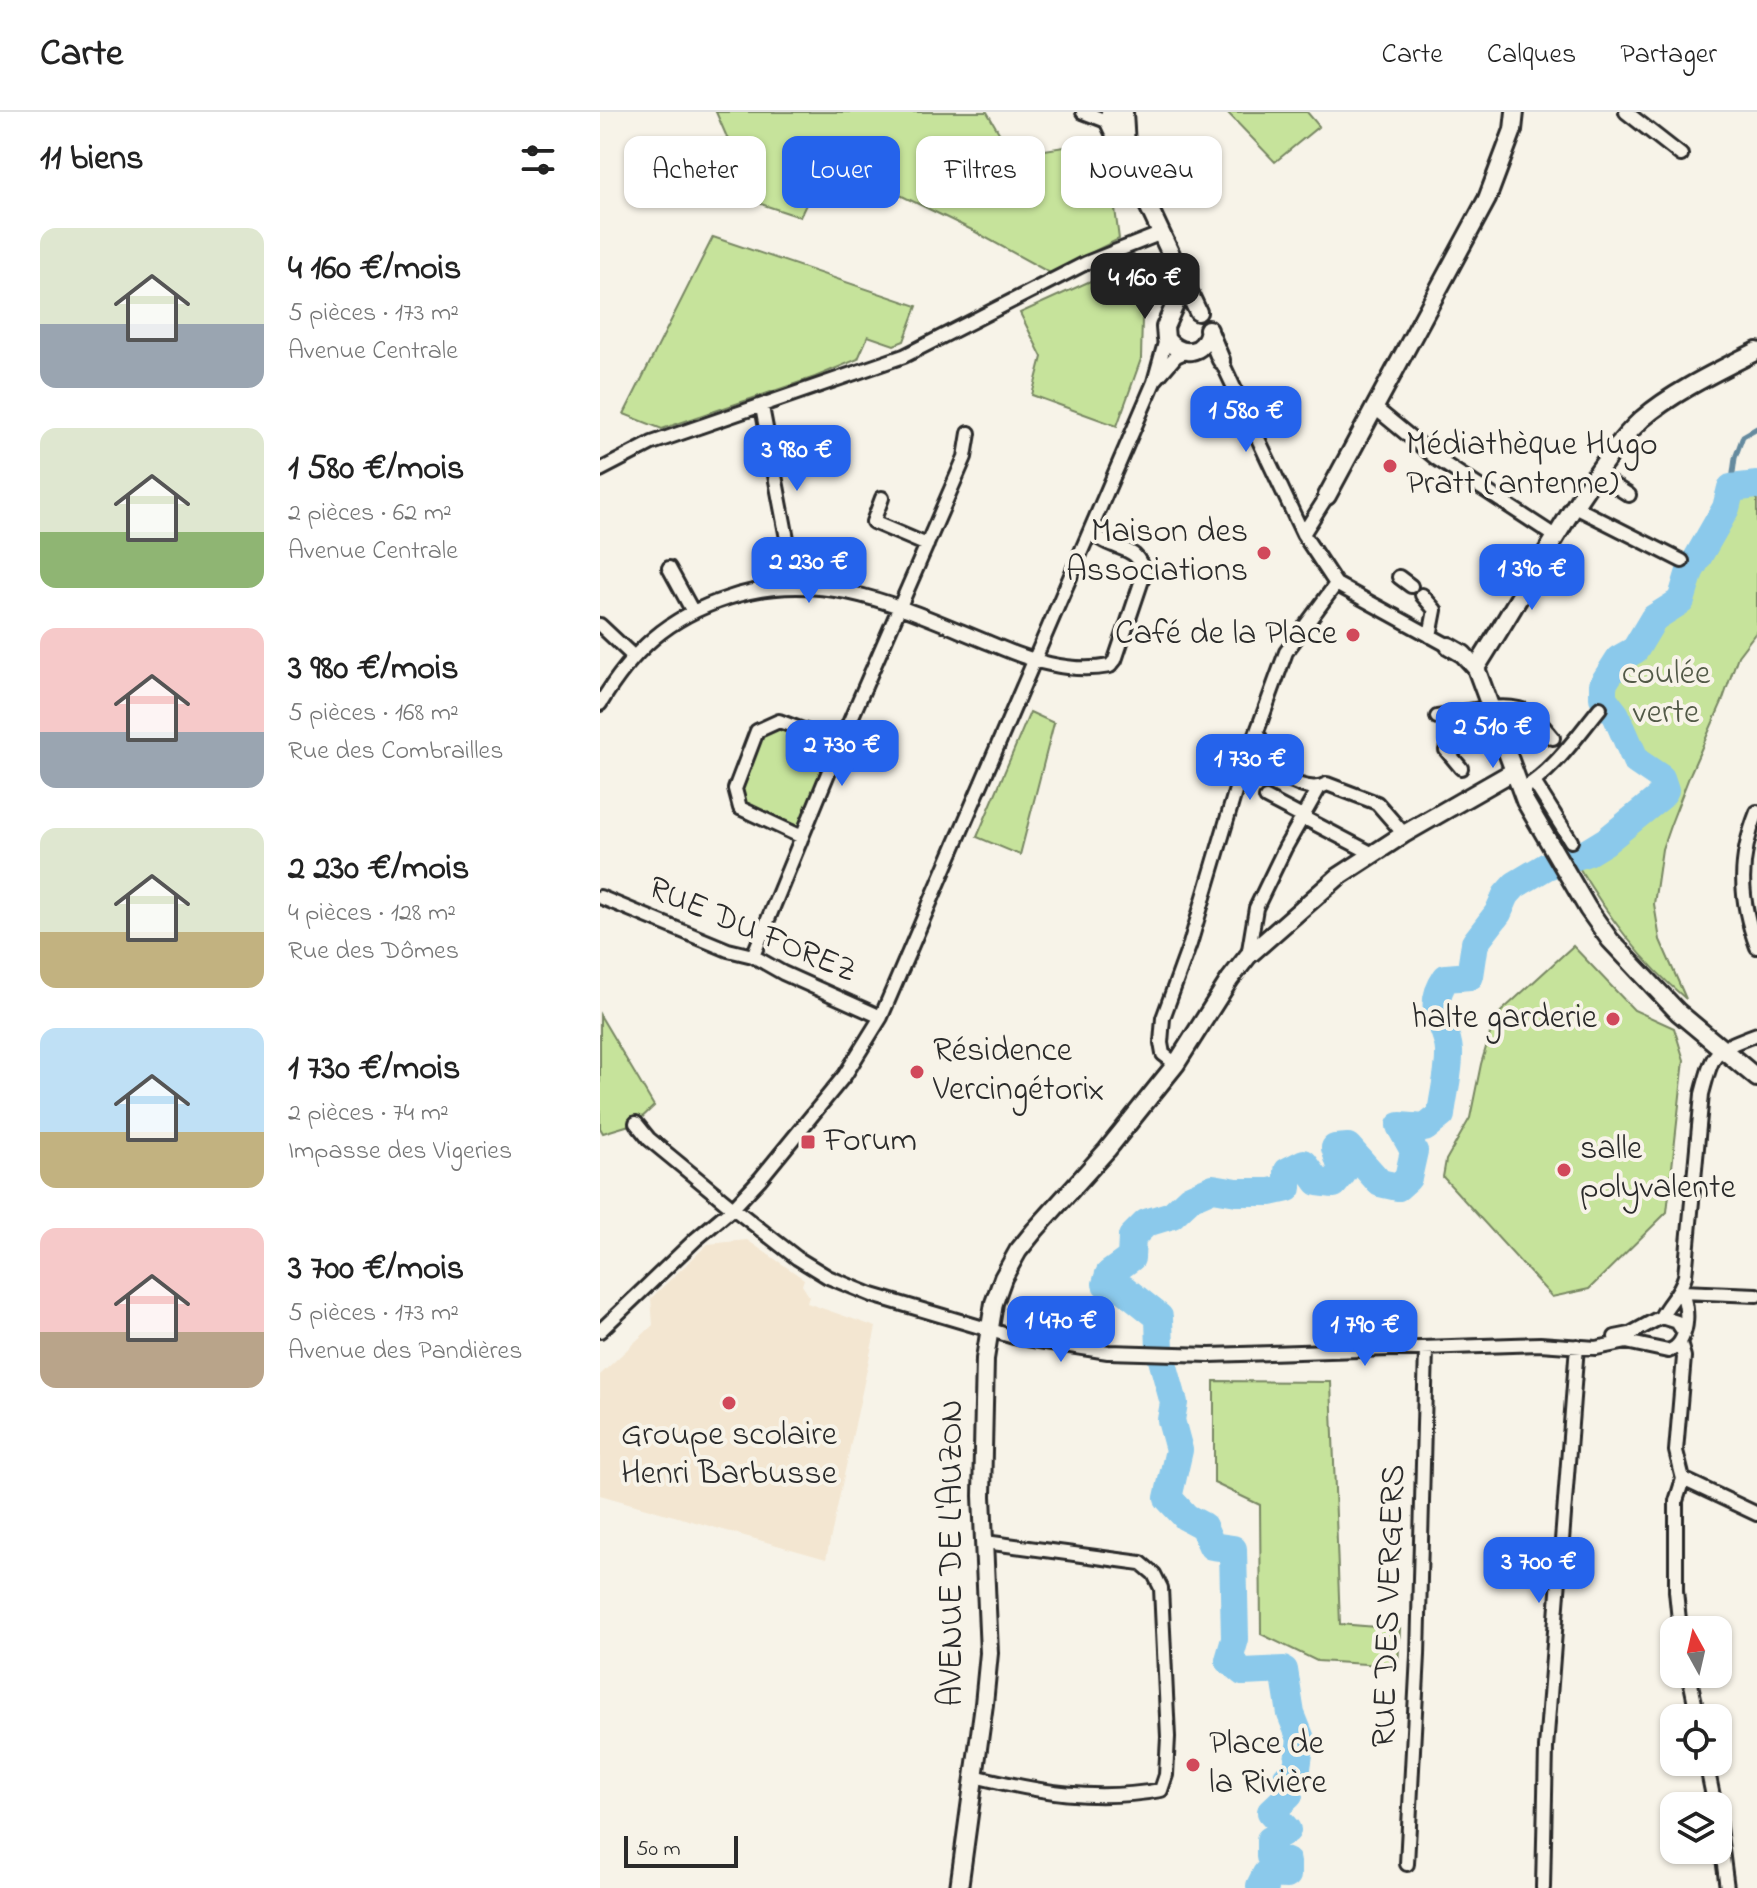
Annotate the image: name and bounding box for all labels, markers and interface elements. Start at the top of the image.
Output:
text: Carte [40,27,123,83]
text: Carte [1382,35,1443,76]
text: Calques [1487,35,1576,76]
text: Partager [1620,35,1717,76]
text: 11 biens [40,135,144,185]
chip: Acheter [624,136,766,208]
chip: Louer [782,136,900,208]
chip: Filtres [916,136,1045,208]
chip: Nouveau [1061,136,1222,208]
icon: filters [516,138,560,182]
text: 4 160 €/mois [288,245,461,295]
pin: 4 160 € [1071,253,1219,321]
icon: home [104,260,200,356]
text: 4 160 € [1109,260,1181,298]
text: 5 pièces · 173 m² [288,295,459,333]
text: Avenue Centrale [288,333,458,371]
pin: 1 580 € [1172,386,1320,454]
text: 1 580 € [1208,393,1284,431]
place label: Médiathèque Hugo Pratt (antenne) [1406,421,1658,510]
pin: 3 980 € [723,425,871,493]
text: 3 980 € [762,432,832,470]
text: 1 580 €/mois [288,445,464,495]
marker: Médiathèque Hugo Pratt (antenne) [1381,457,1399,475]
icon: home [104,460,200,556]
text: 2 pièces · 62 m² [288,495,452,533]
place label: Maison des Associations [1066,508,1248,597]
text: Avenue Centrale [288,533,458,571]
pin: 2 230 € [735,537,883,605]
text: 2 230 € [770,544,848,582]
marker: Maison des Associations [1255,544,1273,562]
pin: 1 390 € [1458,544,1606,612]
text: 1 390 € [1497,551,1567,589]
place label: Café de la Place [1115,610,1338,660]
marker: Café de la Place [1344,626,1362,644]
text: 3 980 €/mois [288,645,458,695]
park label: coulée verte [1622,650,1711,739]
icon: home [104,660,200,756]
text: 5 pièces · 168 m² [288,695,459,733]
pin: 2 510 € [1419,702,1567,770]
text: 2 510 € [1454,709,1532,747]
pin: 2 730 € [768,720,916,788]
text: 2 730 € [804,727,880,765]
text: Rue des Combrailles [288,733,503,771]
pin: 1 730 € [1176,734,1324,802]
text: 1 730 € [1214,741,1286,779]
text: 2 230 €/mois [288,845,469,895]
icon: home [104,860,200,956]
street label: RUE DU FOREZ [640,864,864,998]
text: 4 pièces · 128 m² [288,895,456,933]
text: Rue des Dômes [288,933,459,971]
place label: halte garderie [1411,994,1598,1044]
marker: halte garderie [1604,1010,1622,1028]
place label: Résidence Vercingétorix [932,1027,1104,1116]
text: 1 730 €/mois [288,1045,460,1095]
icon: home [104,1060,200,1156]
marker: Résidence Vercingétorix [908,1063,926,1081]
text: 2 pièces · 74 m² [288,1095,449,1133]
place label: Forum [823,1117,917,1167]
place label: salle polyvalente [1580,1125,1736,1214]
text: Impasse des Vigeries [288,1133,512,1171]
marker: Forum [799,1133,817,1151]
marker: salle polyvalente [1555,1161,1573,1179]
text: 3 700 €/mois [288,1245,464,1295]
icon: home [104,1260,200,1356]
text: 5 pièces · 173 m² [288,1295,459,1333]
pin: 1 470 € [987,1296,1135,1364]
pin: 1 790 € [1291,1300,1439,1368]
text: 1 470 € [1025,1303,1097,1341]
text: 1 790 € [1330,1307,1400,1345]
text: Avenue des Pandières [288,1333,522,1371]
marker: Groupe scolaire Henri Barbusse [720,1394,738,1412]
street label: AVENUE DE L'AUZON [928,1400,978,1706]
place label: Groupe scolaire Henri Barbusse [621,1411,838,1500]
street label: RUE DES VERGERS [1360,1463,1420,1749]
pin: 3 700 € [1465,1537,1613,1605]
text: 3 700 € [1501,1544,1577,1582]
north arrow [1660,1616,1732,1688]
map controls [1660,1616,1732,1864]
button: locate [1660,1704,1732,1776]
place label: Place de la Rivière [1209,1720,1328,1809]
marker: Place de la Rivière [1184,1756,1202,1774]
button: layers [1660,1792,1732,1864]
scale bar [624,1832,738,1868]
text: 50 m [636,1834,681,1866]

